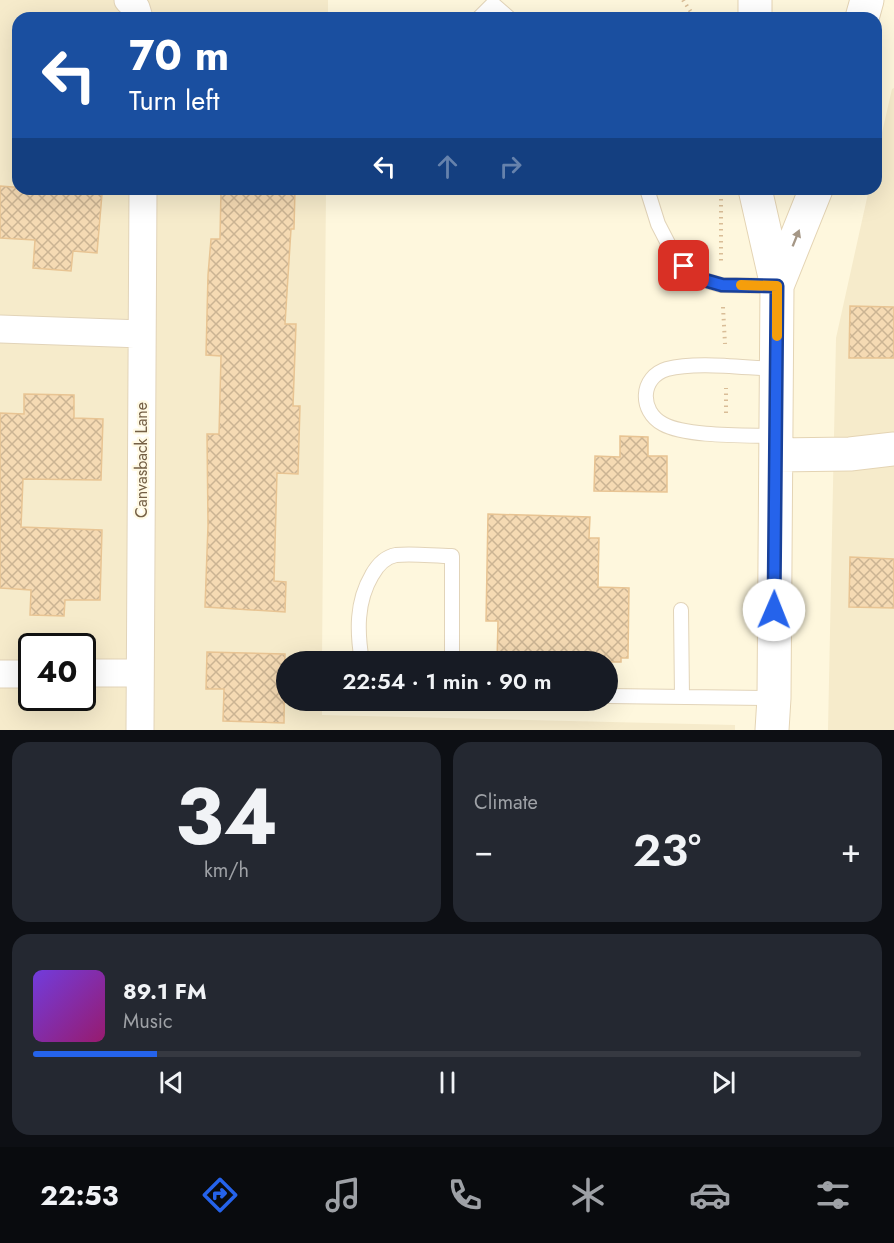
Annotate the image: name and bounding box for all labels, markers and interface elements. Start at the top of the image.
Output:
text: 70 m [129,25,229,86]
icon: left [30,36,108,114]
text: Turn left [129,81,219,120]
icon: left [368,150,401,183]
icon: ahead [431,150,464,183]
icon: right [494,150,527,183]
one-way arrow [791,228,801,246]
pin [658,240,709,291]
icon: arrive [667,249,700,282]
street label: Canvasback Lane [130,402,153,518]
position arrow [742,578,806,642]
speed limit sign: 40 [18,633,96,711]
text: 22:54 · 1 min · 90 m [342,665,552,697]
text: 34 [175,761,278,873]
text: Climate [474,788,538,817]
text: 23° [633,818,701,883]
text: − [474,827,493,874]
text: + [841,827,861,874]
text: km/h [204,856,249,885]
text: 89.1 FM [123,975,207,1007]
text: Music [123,1007,173,1036]
icon: previous [155,1066,188,1099]
icon: pause [431,1066,464,1099]
icon: next [707,1066,740,1099]
icon: directions [199,1174,241,1216]
icon: music [322,1174,364,1216]
icon: phone [444,1174,486,1216]
icon: climate [567,1174,609,1216]
icon: car [689,1174,731,1216]
icon: filters [812,1174,854,1216]
text: 22:53 [40,1176,119,1215]

